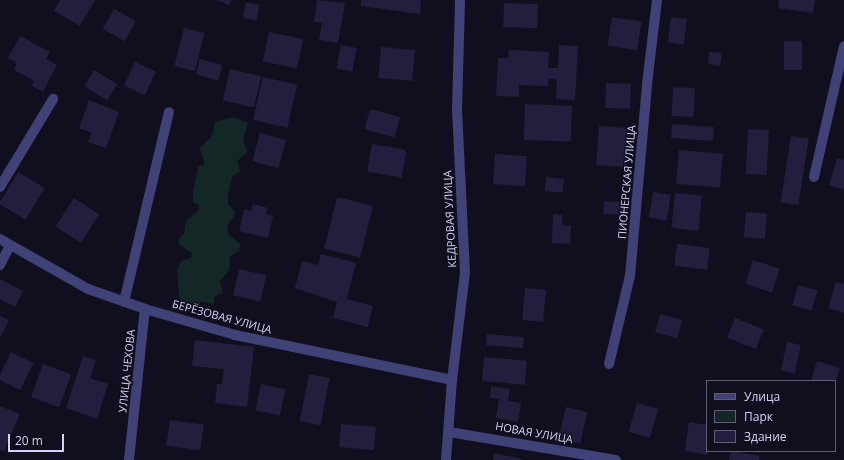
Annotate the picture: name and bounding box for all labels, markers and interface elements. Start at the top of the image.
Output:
street label: ПИОНЕРСКАЯ УЛИЦА [615,125,639,239]
street label: КЕДРОВАЯ УЛИЦА [441,170,459,268]
street label: БЕРЁЗОВАЯ УЛИЦА [171,297,273,337]
street label: УЛИЦА ЧЕХОВА [116,329,138,413]
legend [706,380,836,452]
text: Улица [744,388,780,405]
text: Парк [744,408,773,425]
street label: НОВАЯ УЛИЦА [494,420,574,446]
scale bar [10,426,66,452]
text: Здание [744,428,787,445]
text: 20 m [15,432,43,449]

